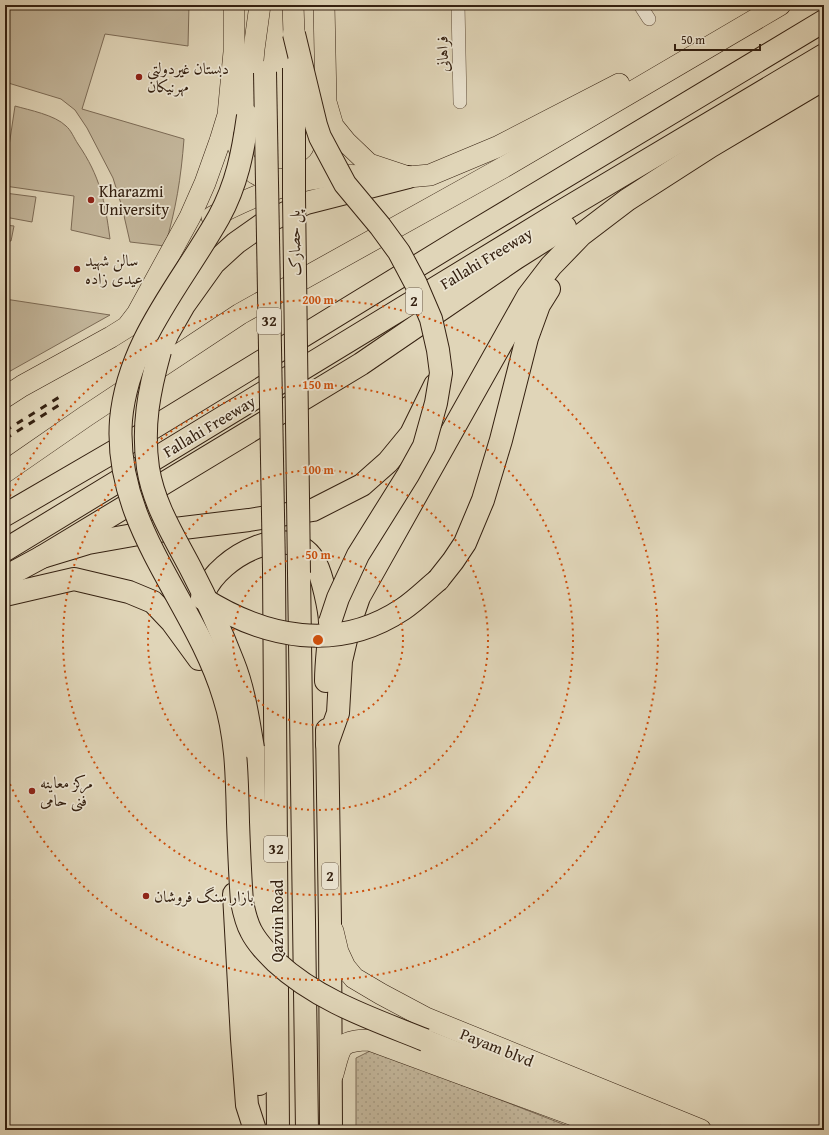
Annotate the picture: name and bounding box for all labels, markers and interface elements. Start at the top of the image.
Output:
scale bar [675,26,760,52]
text: 50 m [681,31,705,48]
street label: فراهانی [429,35,455,73]
place label: دبستان غیردولتی مهرنیکان [147,56,229,98]
marker: دبستان غیردولتی مهرنیکان [134,72,144,82]
place label: Kharazmi University [99,179,169,221]
marker: Kharazmi University [86,195,96,205]
street label: پل حصارک [281,209,307,276]
street label: Fallahi Freeway [435,221,537,295]
place label: سالن شهید عیدی زاده [85,248,143,290]
marker: سالن شهید عیدی زاده [72,264,82,274]
road number: 2 [406,288,422,314]
text: 200 m [302,291,335,308]
road number: 32 [257,308,281,334]
text: 150 m [302,376,335,393]
street label: Fallahi Freeway [158,389,260,463]
text: 100 m [302,461,335,478]
text: 50 m [305,546,331,563]
centre of rings [311,633,325,647]
place label: مرکز معاینه فنی حامی [40,770,93,812]
marker: مرکز معاینه فنی حامی [27,786,37,796]
road number: 32 [264,836,288,862]
road number: 2 [322,863,338,889]
street label: Qazvin Road [265,879,289,962]
place label: بازار سنگ فروشان [154,884,254,908]
marker: بازار سنگ فروشان [141,891,151,901]
street label: Payam blvd [457,1021,538,1073]

